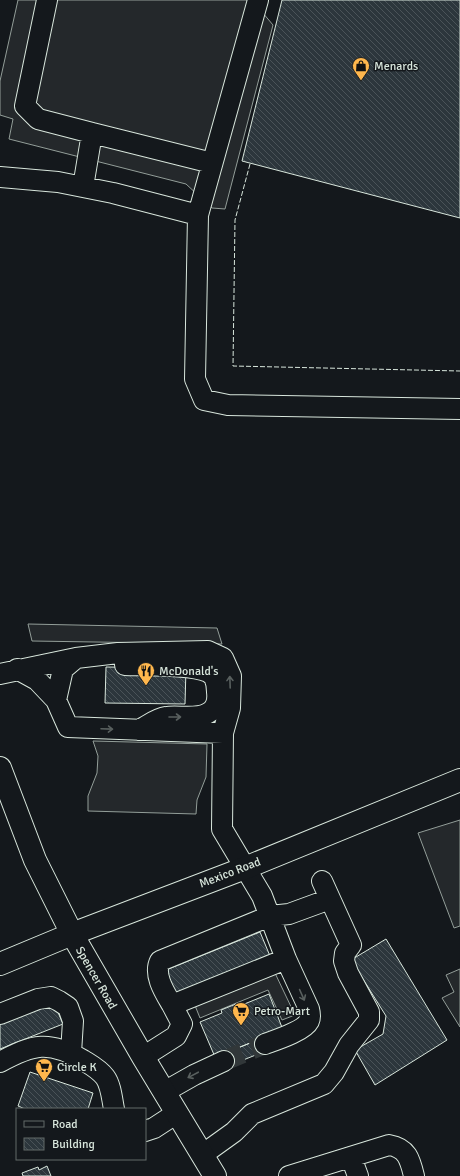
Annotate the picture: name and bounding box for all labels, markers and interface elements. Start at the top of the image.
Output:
shop icon: Menards [351,56,371,81]
place label: Menards [374,59,418,74]
restaurant icon: McDonald's [136,661,156,686]
place label: McDonald's [159,664,219,679]
one-way arrow [227,675,234,688]
one-way arrow [168,713,181,721]
one-way arrow [100,725,113,732]
street label: Mexico Road [197,854,263,892]
street label: Spencer Road [72,944,120,1012]
one-way arrow [299,988,306,1000]
supermarket icon: Petro-Mart [231,1001,251,1026]
place label: Petro-Mart [254,1004,310,1019]
supermarket icon: Circle K [34,1057,54,1082]
place label: Circle K [57,1060,97,1075]
one-way arrow [188,1072,200,1079]
legend [16,1108,146,1160]
text: Road [52,1117,78,1132]
text: Building [52,1137,95,1152]

